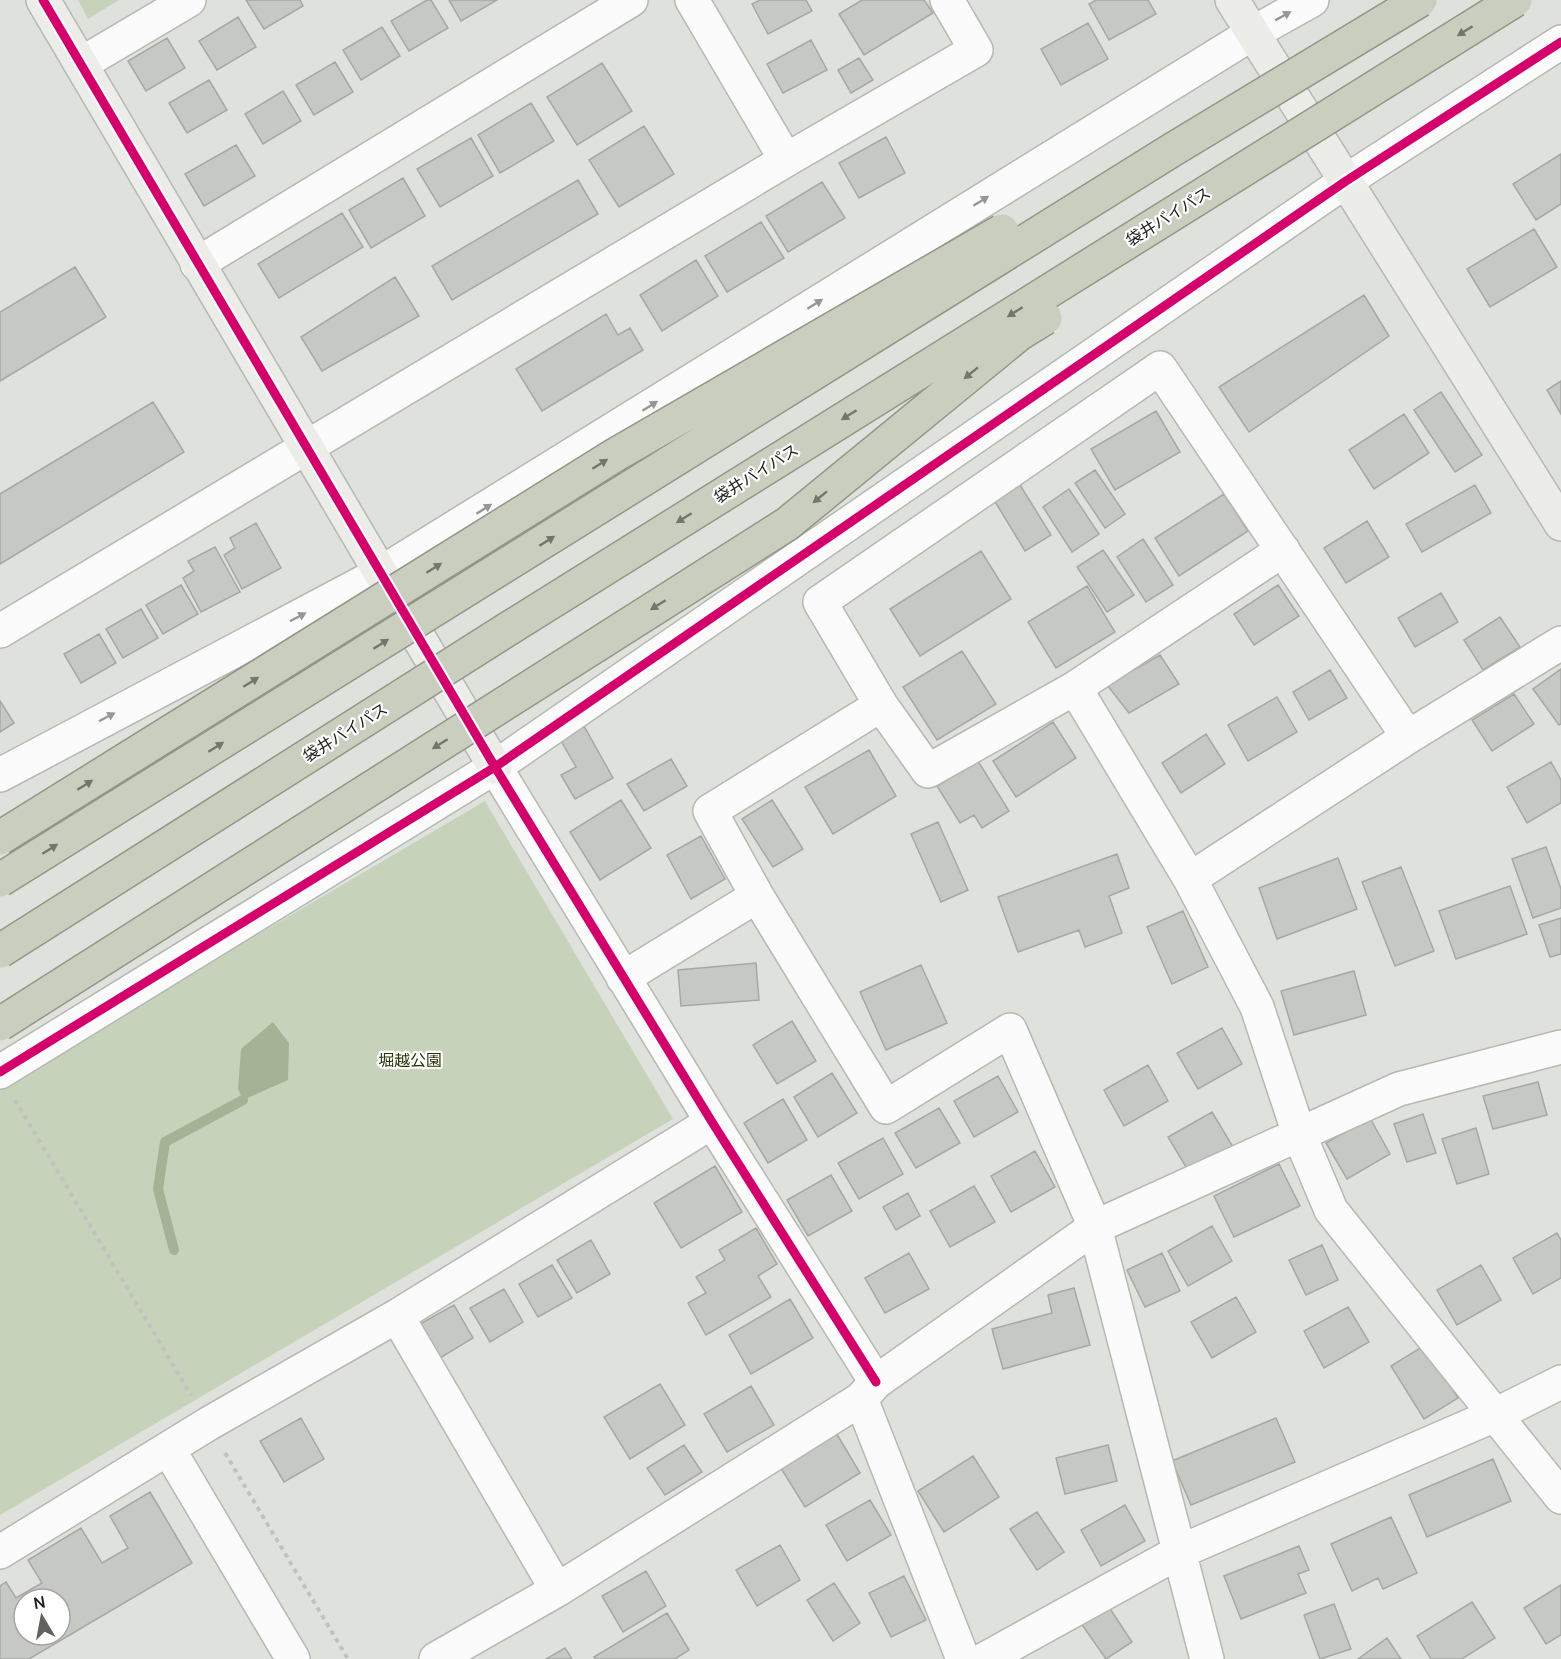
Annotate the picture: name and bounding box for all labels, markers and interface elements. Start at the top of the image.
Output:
one-way arrow [1274,12,1291,22]
one-way arrow [1457,25,1473,36]
street label: 袋井バイパス [1122,181,1214,251]
one-way arrow [973,196,989,207]
one-way arrow [807,298,824,309]
one-way arrow [1007,306,1023,317]
one-way arrow [963,367,979,380]
one-way arrow [642,401,658,412]
one-way arrow [841,409,857,420]
street label: 袋井バイパス [710,438,802,508]
one-way arrow [592,459,608,470]
one-way arrow [812,490,828,503]
one-way arrow [476,504,492,515]
one-way arrow [676,513,692,524]
one-way arrow [539,535,555,546]
one-way arrow [426,562,442,573]
one-way arrow [650,600,666,611]
one-way arrow [289,612,306,621]
one-way arrow [373,639,389,650]
one-way arrow [243,676,259,687]
street label: 袋井バイパス [299,697,391,767]
one-way arrow [98,712,115,722]
one-way arrow [432,738,449,749]
one-way arrow [208,742,224,753]
one-way arrow [77,779,93,790]
one-way arrow [42,844,58,855]
park label: 堀越公園 [378,1049,442,1071]
north arrow [12,1587,72,1647]
text: N [32,1590,47,1614]

